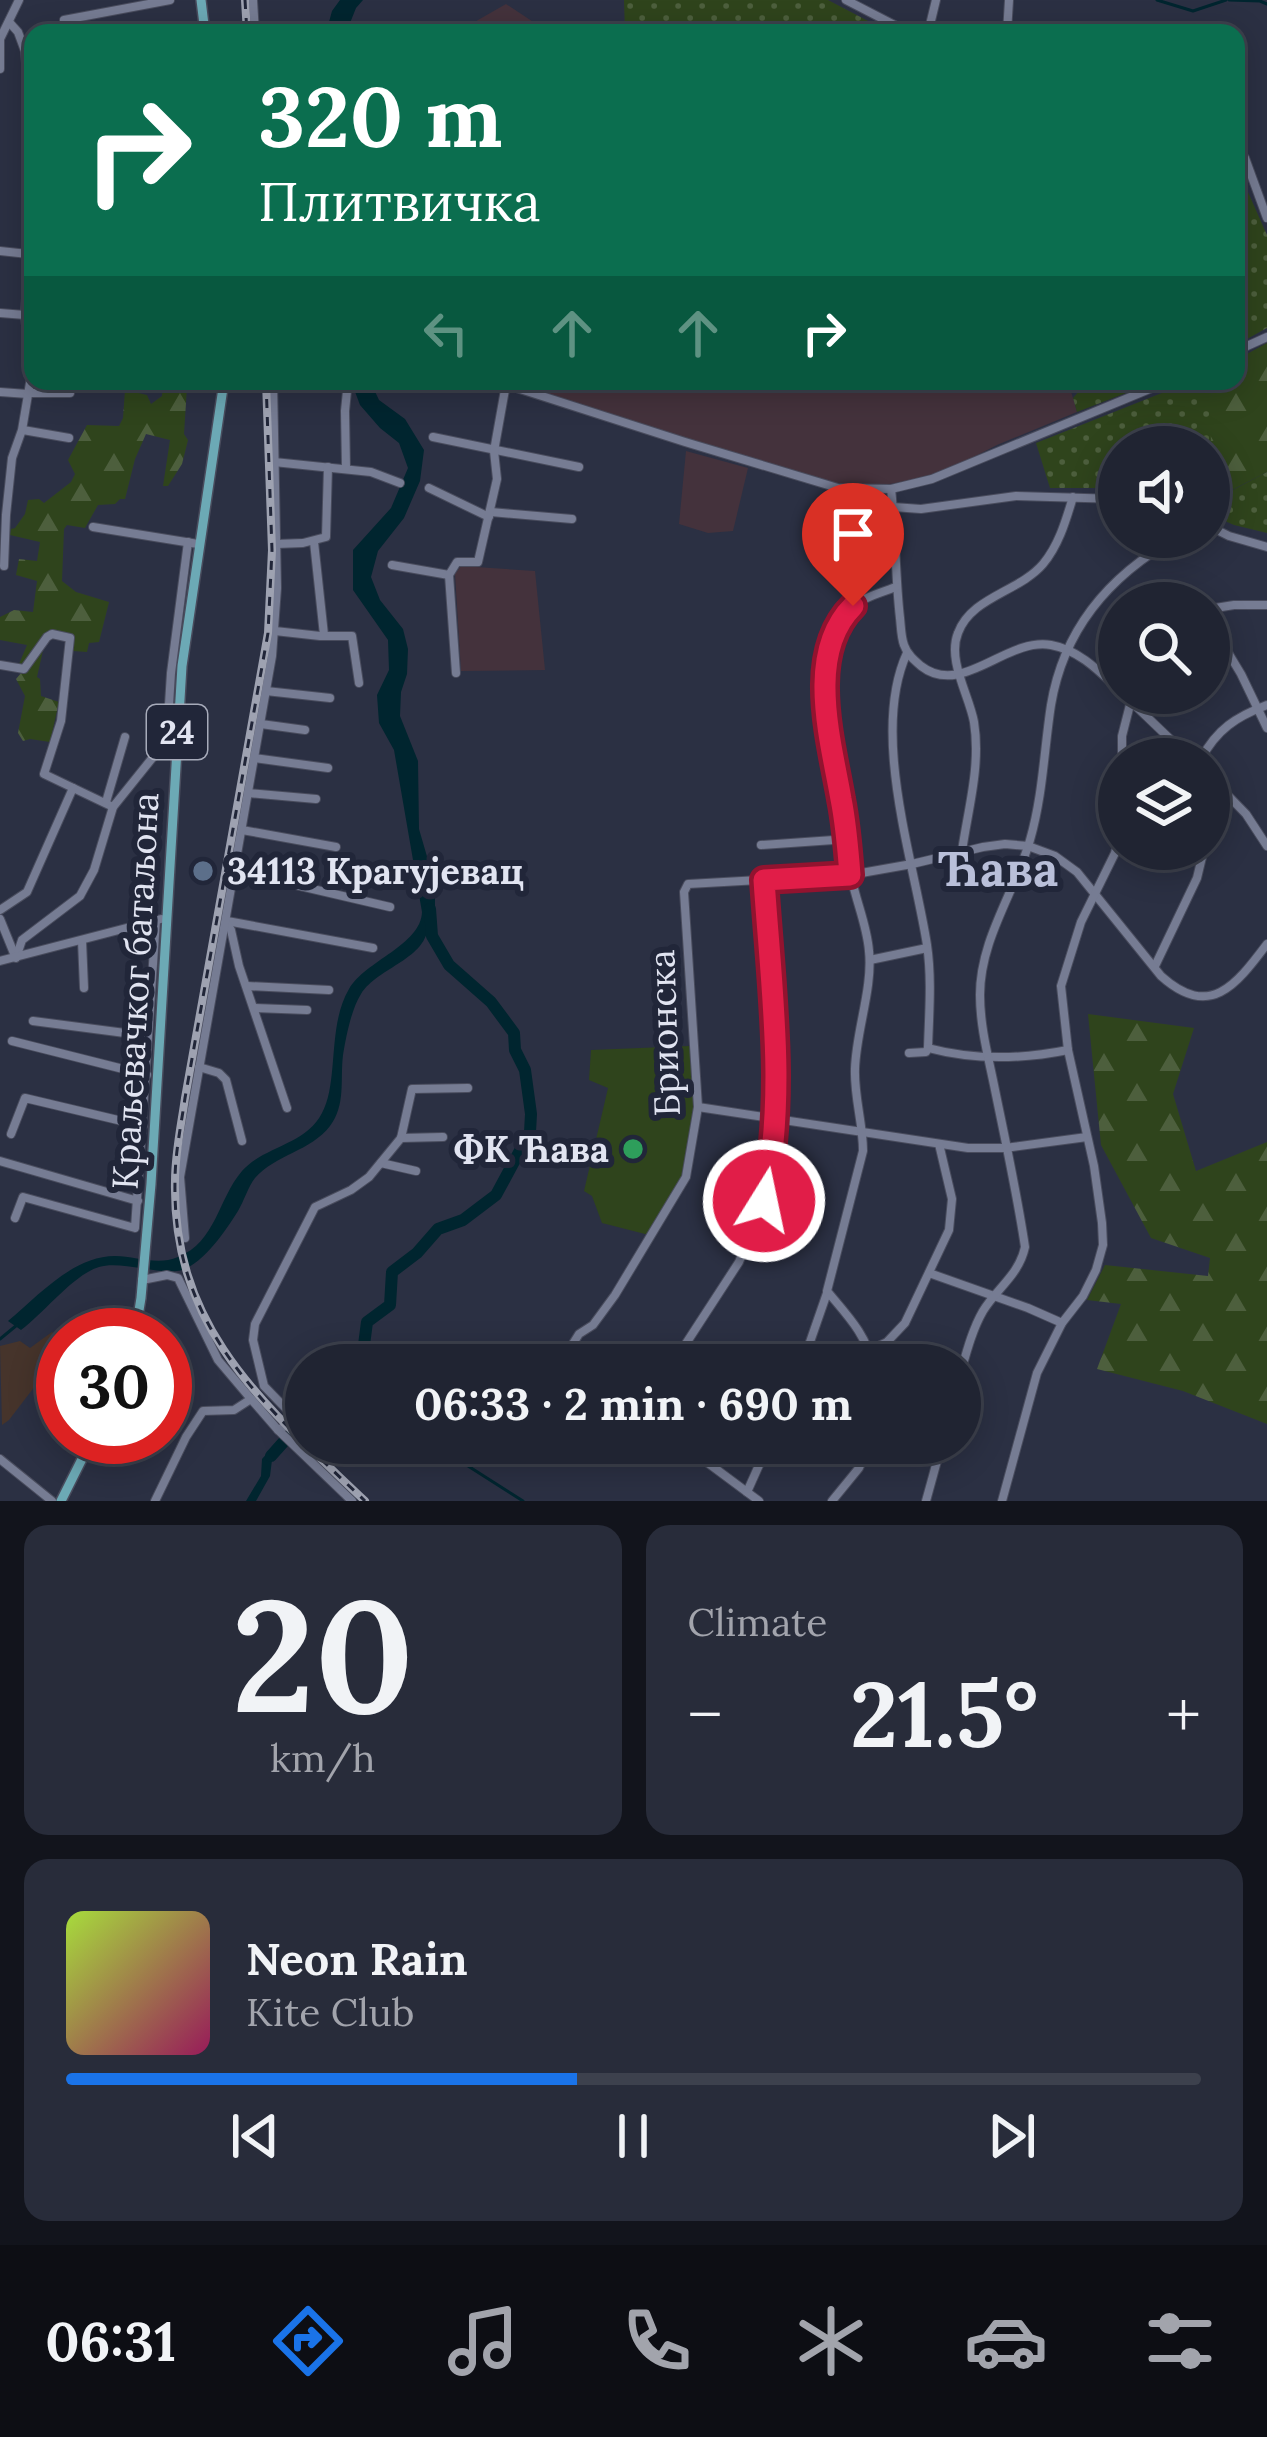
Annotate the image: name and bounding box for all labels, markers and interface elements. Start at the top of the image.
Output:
text: 320 m [258,62,503,170]
icon: right [60,72,216,228]
text: Плитвичка [258,167,541,236]
icon: left [413,300,479,366]
icon: ahead [539,300,605,366]
icon: ahead [665,300,731,366]
icon: right [791,300,857,366]
map controls [1098,426,1230,870]
button: sound [1098,426,1230,558]
pin [802,483,904,606]
icon: arrive [820,501,886,567]
button: search [1098,582,1230,714]
road number: 24 [147,705,207,759]
button: layers [1098,738,1230,870]
street label: Краљевачког батаљона [102,791,168,1191]
district label: Ћава [938,838,1058,899]
place label: 34113 Крагујевац [227,848,524,894]
marker: 34113 Крагујевац [190,858,216,884]
street label: Брионска [638,949,690,1117]
place label: ФК Ћава [453,1126,609,1172]
marker: ФК Ћава [620,1136,646,1162]
position arrow [701,1138,827,1264]
speed limit sign: 30 [36,1308,192,1464]
text: 06:33 · 2 min · 690 m [414,1375,852,1432]
text: 20 [232,1555,414,1755]
text: Climate [688,1597,827,1647]
text: 21.5° [850,1656,1038,1772]
text: − [688,1672,722,1756]
text: + [1166,1672,1201,1756]
text: km/h [270,1733,375,1783]
text: Neon Rain [246,1930,468,1987]
text: Kite Club [246,1987,415,2037]
icon: previous [222,2103,288,2169]
icon: pause [600,2103,666,2169]
icon: next [979,2103,1045,2169]
icon: directions [266,2299,350,2383]
icon: music [441,2299,525,2383]
icon: phone [615,2299,699,2383]
icon: climate [789,2299,873,2383]
icon: car [964,2299,1048,2383]
icon: filters [1138,2299,1222,2383]
text: 06:31 [45,2307,176,2376]

